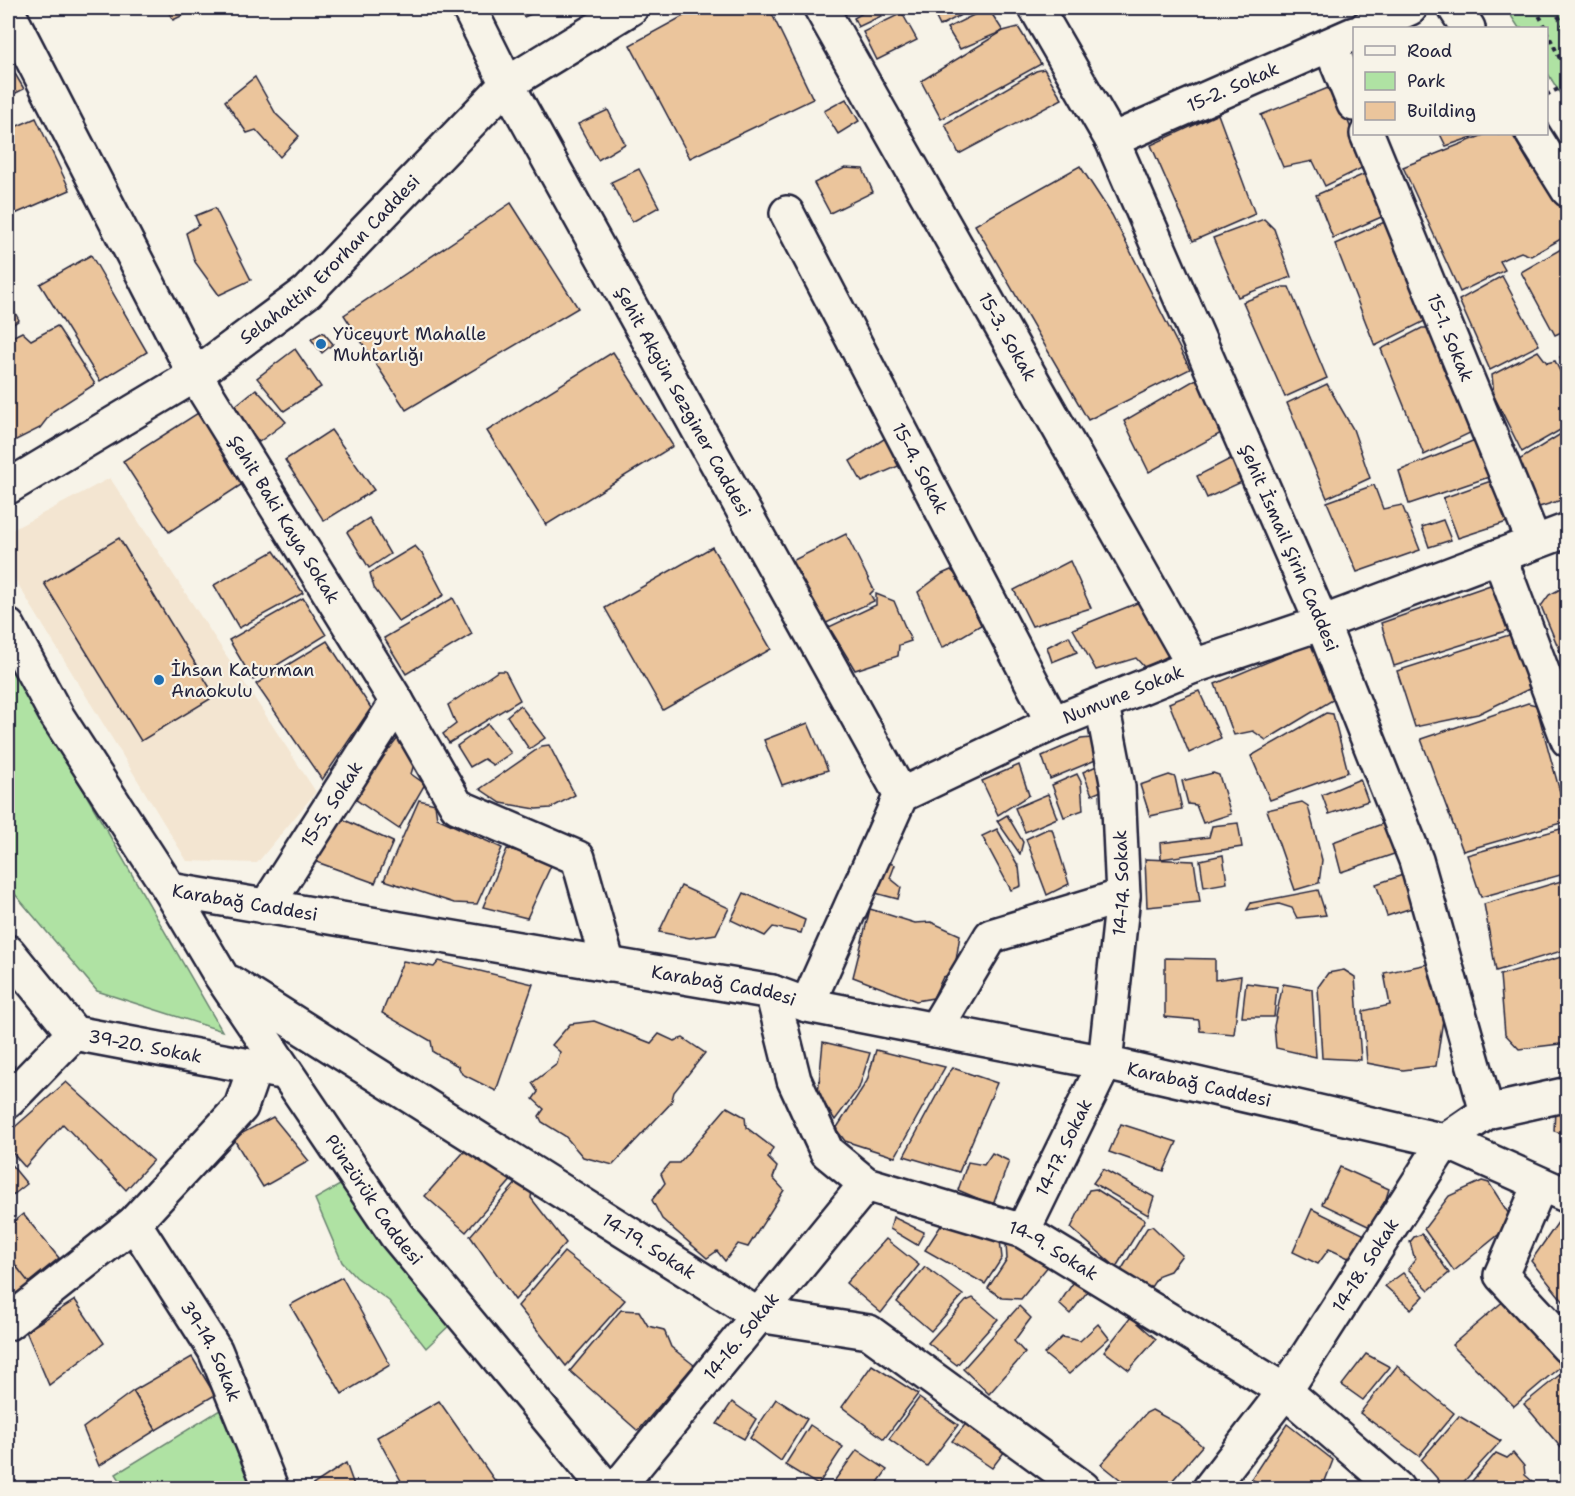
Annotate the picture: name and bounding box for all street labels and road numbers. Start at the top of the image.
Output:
street label: 15-2. Sokak [1183,56,1283,118]
street label: Selahattin Erorhan Caddesi [235,170,425,350]
street label: Şehit Akgün Sezginer Caddesi [609,282,756,521]
street label: 15-3. Sokak [973,288,1042,386]
street label: 15-1. Sokak [1422,290,1479,385]
street label: 15-4. Sokak [887,419,954,518]
street label: Şehit Baki Kaya Sokak [223,430,345,608]
street label: Şehit İsmail Şirin Caddesi [1234,440,1344,655]
street label: Numune Sokak [1059,659,1187,730]
street label: 15-5. Sokak [295,757,368,852]
street label: 14-14. Sokak [1107,829,1135,937]
street label: Karabağ Caddesi [170,879,320,927]
street label: Karabağ Caddesi [649,960,800,1012]
street label: 39-20. Sokak [86,1024,204,1069]
street label: Karabağ Caddesi [1125,1056,1274,1113]
street label: 14-17. Sokak [1030,1095,1098,1200]
street label: Pünzürük Caddesi [319,1130,428,1270]
street label: 14-19. Sokak [597,1208,701,1285]
street label: 14-18. Sokak [1327,1214,1404,1317]
street label: 14-9. Sokak [1006,1215,1103,1286]
street label: 14-16. Sokak [698,1287,784,1385]
street label: 39-14. Sokak [175,1296,247,1405]

